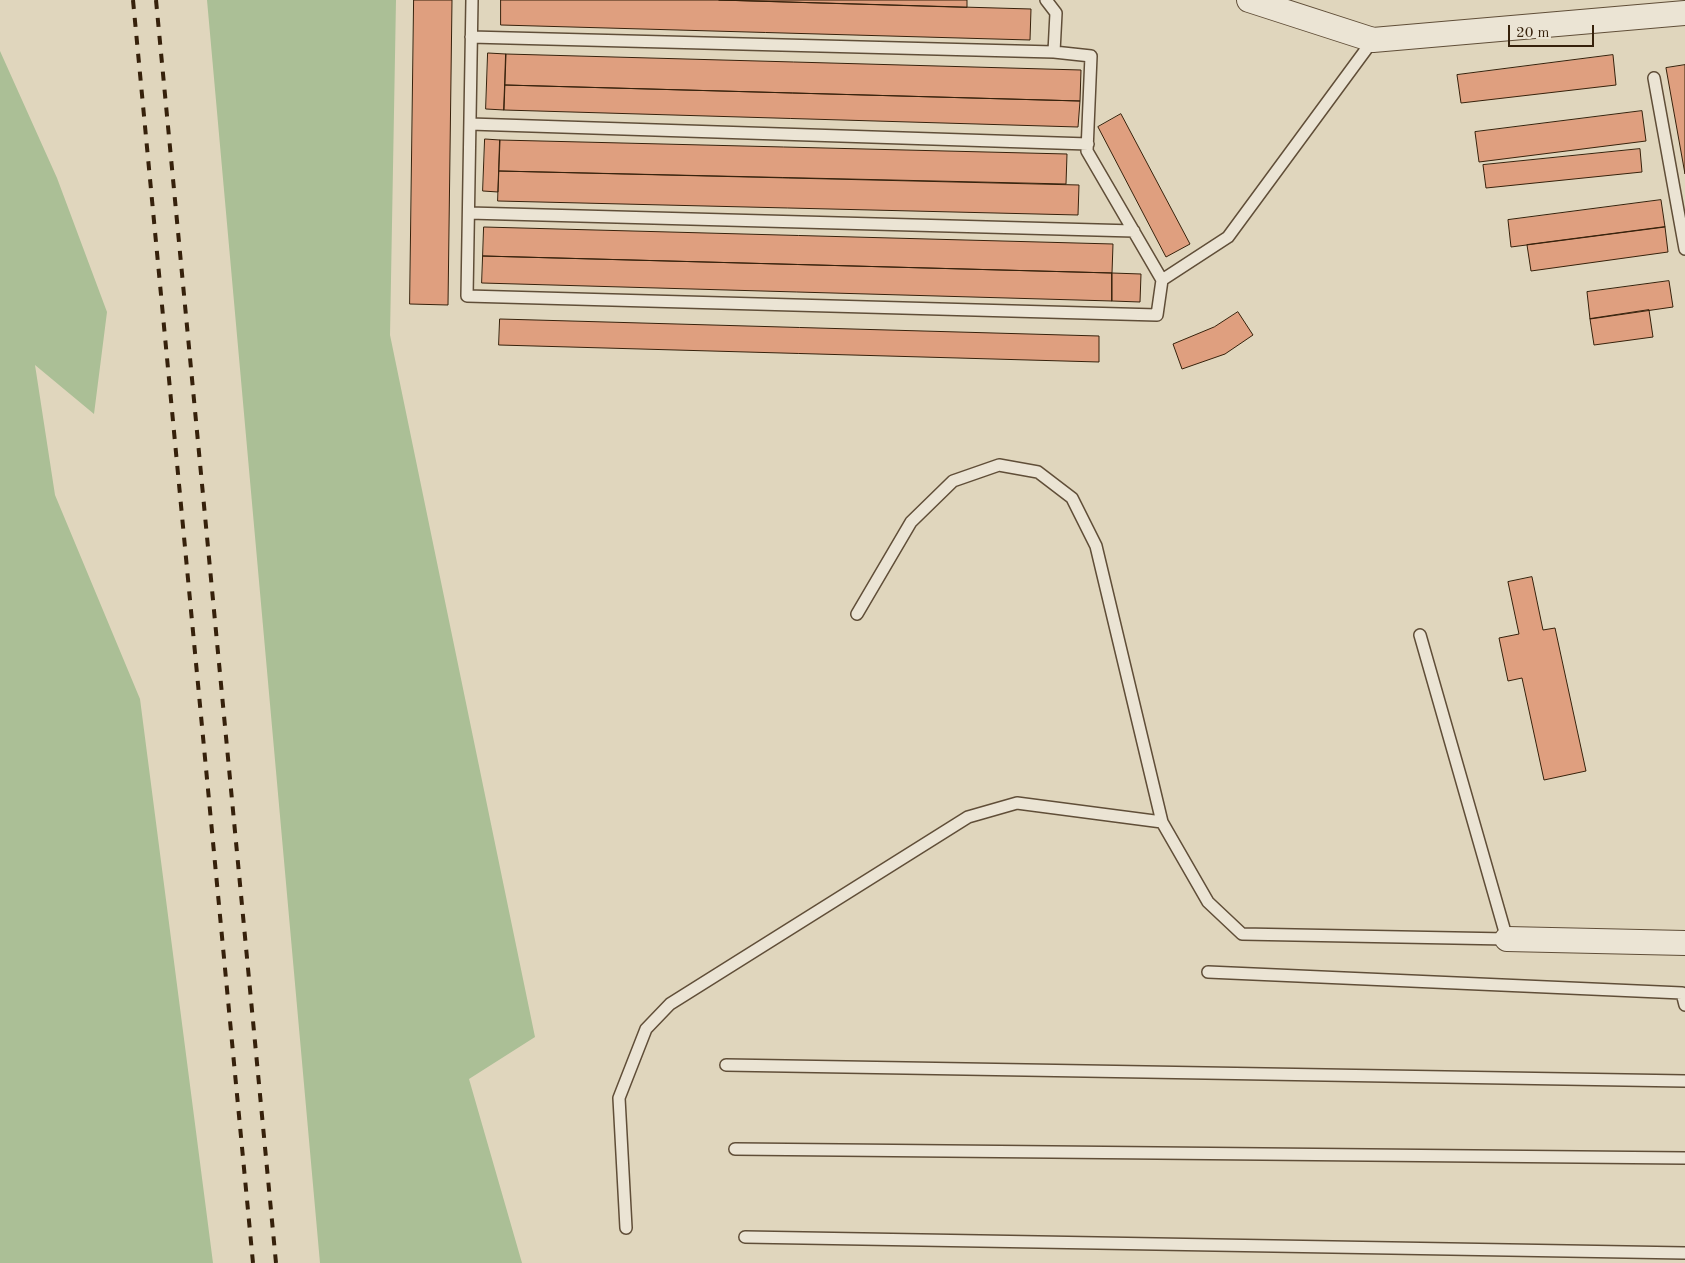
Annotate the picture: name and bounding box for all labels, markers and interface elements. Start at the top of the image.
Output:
scale bar [1510,15,1596,47]
text: 20 m [1516,26,1550,41]

